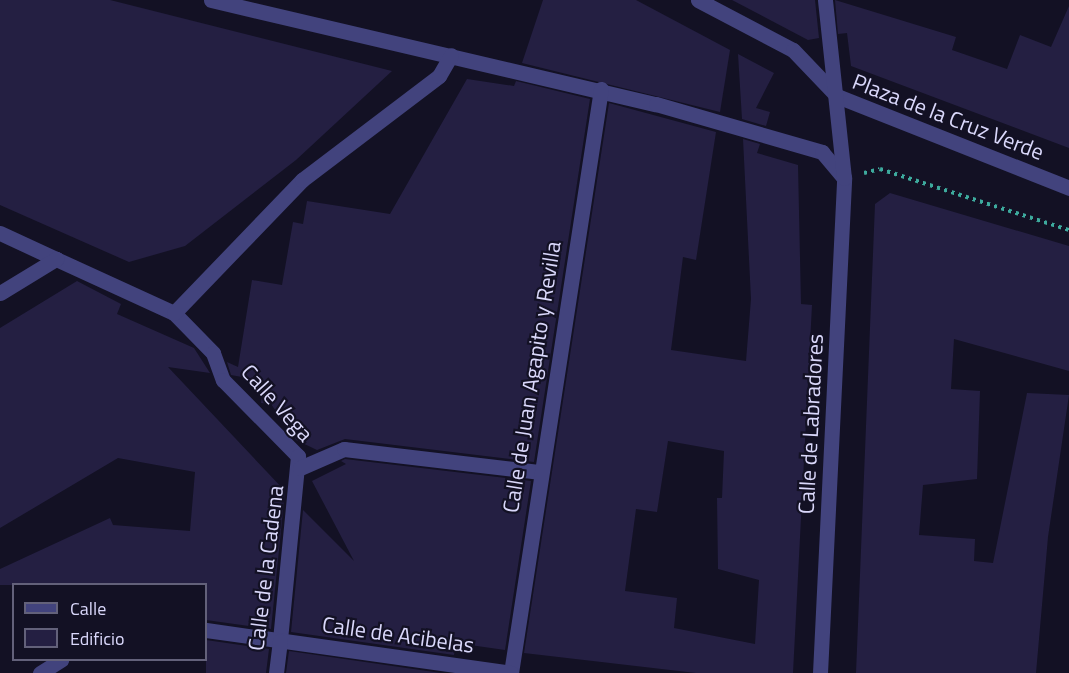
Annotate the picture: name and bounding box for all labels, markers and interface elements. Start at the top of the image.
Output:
street label: Plaza de la Cruz Verde [849,68,1047,166]
street label: Calle de Juan Agapito y Revilla [497,239,567,515]
street label: Calle de Labradores [793,333,829,515]
street label: Calle Vega [236,359,318,447]
street label: Calle de la Cadena [243,484,289,652]
legend [12,583,207,661]
text: Calle [70,595,106,622]
street label: Calle de Acibelas [320,611,476,659]
text: Edificio [70,625,124,652]

